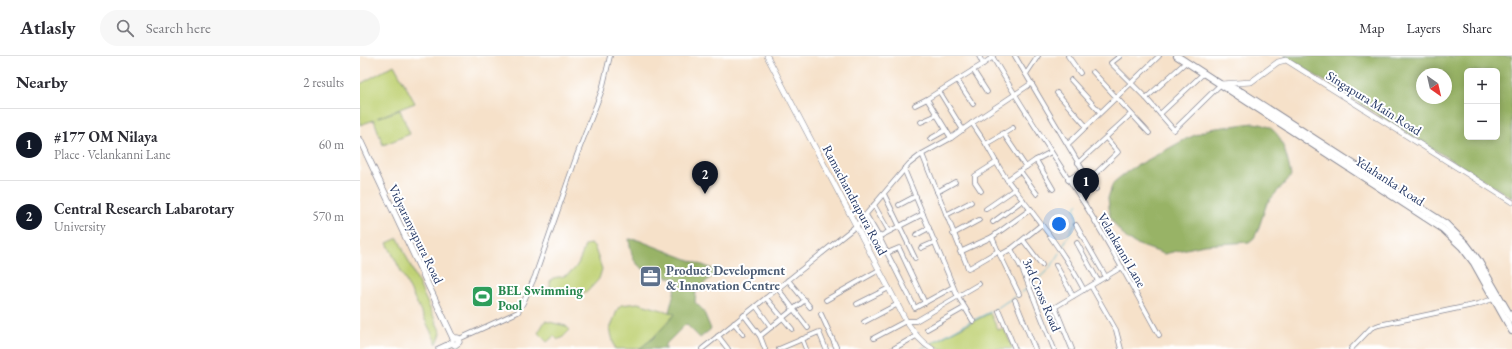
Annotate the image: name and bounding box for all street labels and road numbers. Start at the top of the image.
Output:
street label: Singapura Main Road [1323,67,1425,139]
street label: Ramachandrapura Road [819,142,892,259]
street label: Yelahanka Road [1352,152,1428,210]
street label: Vidyaranyapura Road [385,182,448,287]
street label: Velankanni Lane [1094,210,1150,290]
street label: 3rd Cross Road [1019,256,1065,335]

